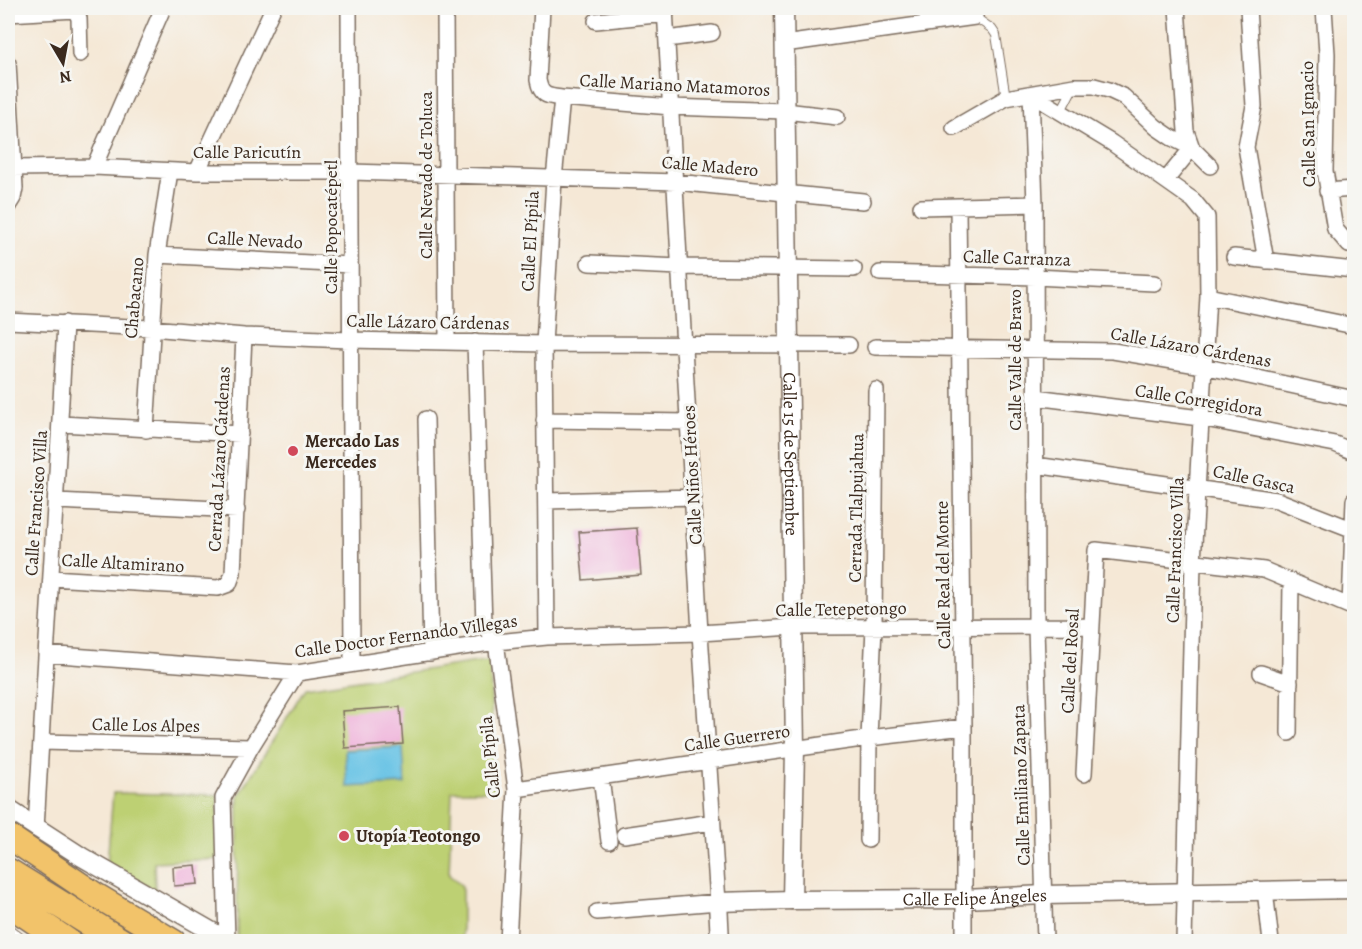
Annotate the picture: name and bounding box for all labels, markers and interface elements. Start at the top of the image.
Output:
north arrow [33,33,93,93]
street label: Calle San Ignacio [1295,61,1321,187]
text: N [57,65,73,89]
street label: Calle Mariano Matamoros [579,68,771,102]
street label: Calle Nevado de Toluca [414,90,438,259]
street label: Calle Paricutín [193,140,301,164]
street label: Calle Madero [661,150,759,182]
street label: Calle Popocatépetl [319,159,343,294]
street label: Calle El Pípila [515,189,545,292]
street label: Calle Nevado [207,226,303,254]
street label: Calle Carranza [962,244,1072,272]
street label: Chabacano [118,256,150,340]
street label: Calle Valle de Bravo [1003,289,1027,431]
street label: Calle Lázaro Cárdenas [346,309,510,335]
street label: Calle Lázaro Cárdenas [1109,321,1273,373]
street label: Cerrada Lázaro Cárdenas [202,366,236,552]
street label: Calle 15 de Septiembre [777,372,804,536]
street label: Calle Corregidora [1133,378,1265,422]
street label: Calle Niños Héroes [676,404,708,546]
street label: Calle Francisco Villa [19,429,53,577]
place label: Mercado Las Mercedes [305,429,399,474]
street label: Cerrada Tlalpujahua [843,433,869,583]
marker: Mercado Las Mercedes [286,444,300,458]
street label: Calle Gasca [1211,459,1298,500]
street label: Calle Francisco Villa [1160,476,1190,623]
street label: Calle Real del Monte [930,501,956,649]
street label: Calle Altamirano [61,548,185,578]
street label: Calle Tetepetongo [775,596,907,622]
street label: Calle del Rosal [1055,607,1085,714]
street label: Calle Doctor Fernando Villegas [293,608,519,664]
street label: Calle Emiliano Zapata [1006,703,1036,866]
street label: Calle Los Alpes [92,712,200,738]
street label: Calle Pípila [474,714,506,799]
street label: Calle Guerrero [682,719,792,757]
place label: Utopía Teotongo [356,824,481,848]
marker: Utopía Teotongo [337,829,351,843]
street label: Calle Felipe Ángeles [903,883,1048,911]

